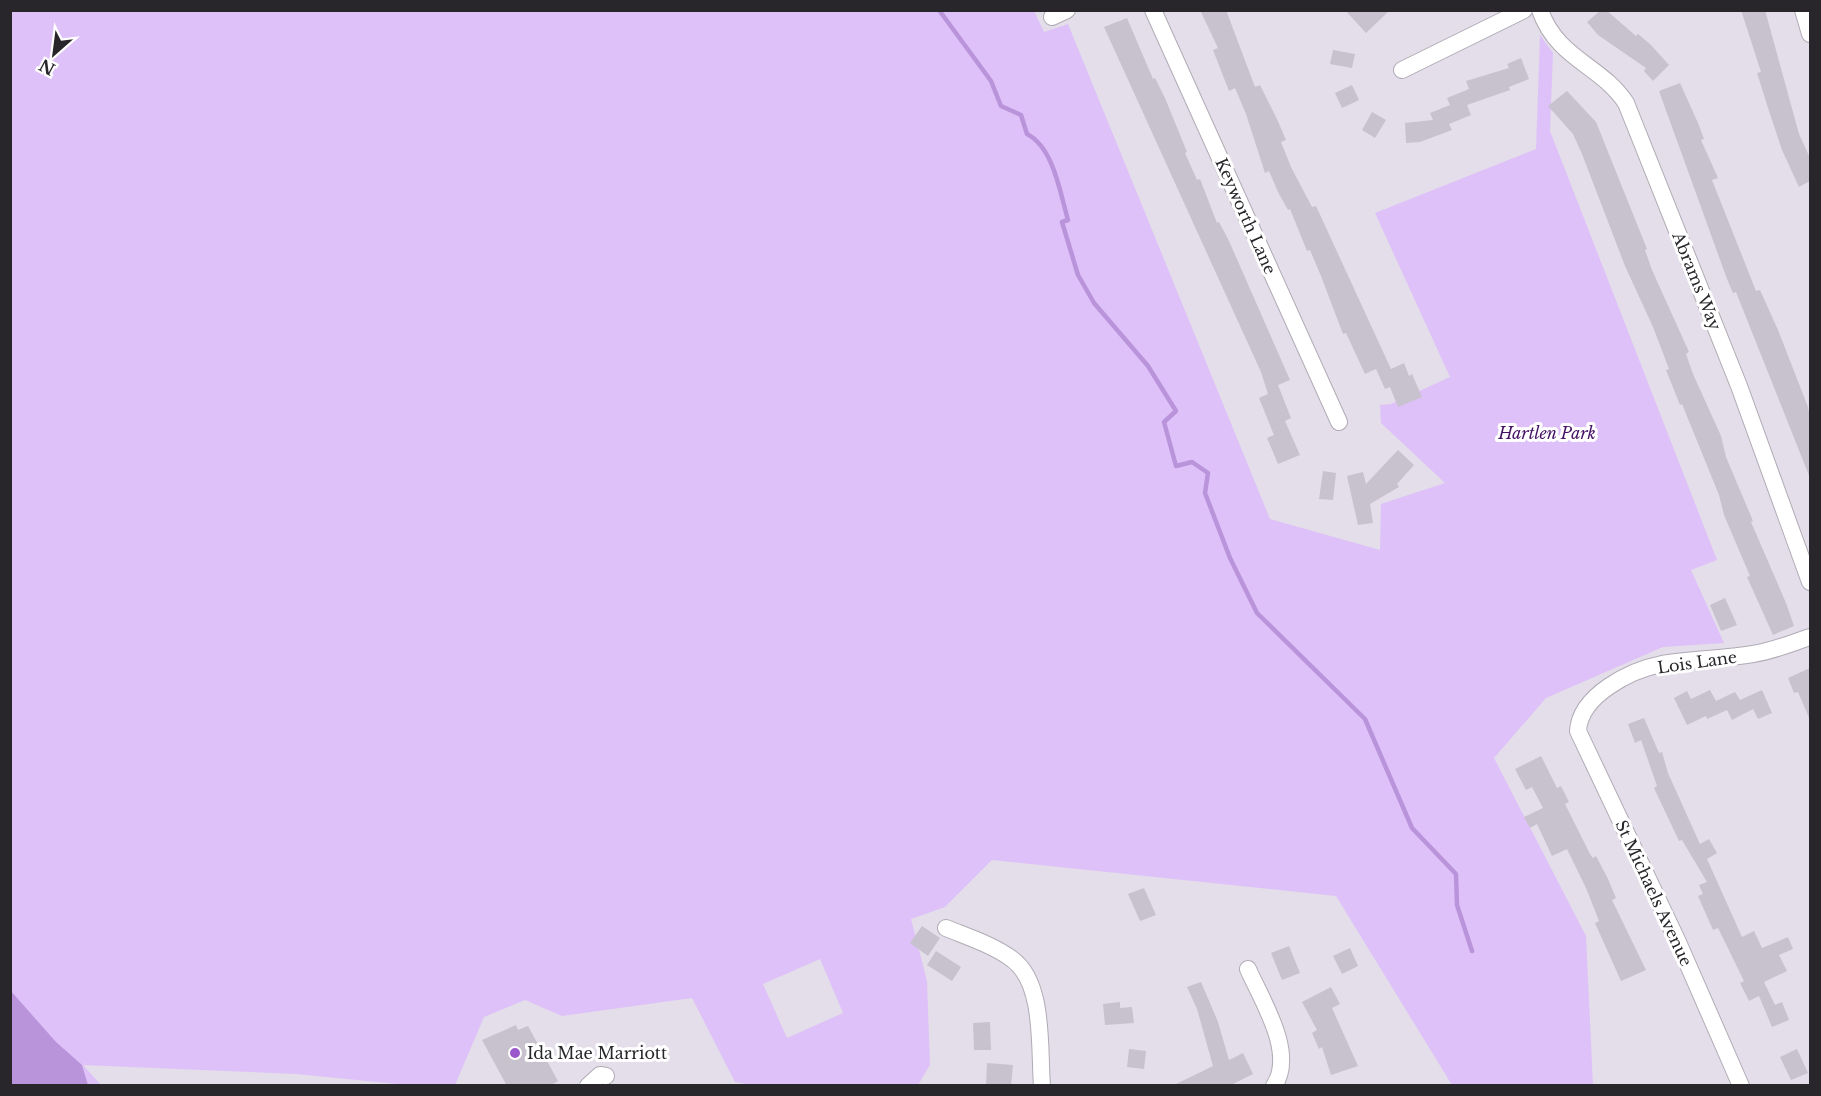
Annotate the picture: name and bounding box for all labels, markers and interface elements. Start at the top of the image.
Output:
north arrow [24,24,84,84]
text: N [36,55,58,80]
street label: Keyworth Lane [1211,155,1281,277]
street label: Abrams Way [1668,228,1726,334]
park label: Hartlen Park [1497,423,1596,443]
street label: Lois Lane [1656,647,1738,677]
street label: St Michaels Avenue [1611,817,1697,969]
place label: Ida Mae Marriott [527,1043,667,1063]
marker: Ida Mae Marriott [508,1046,522,1060]

